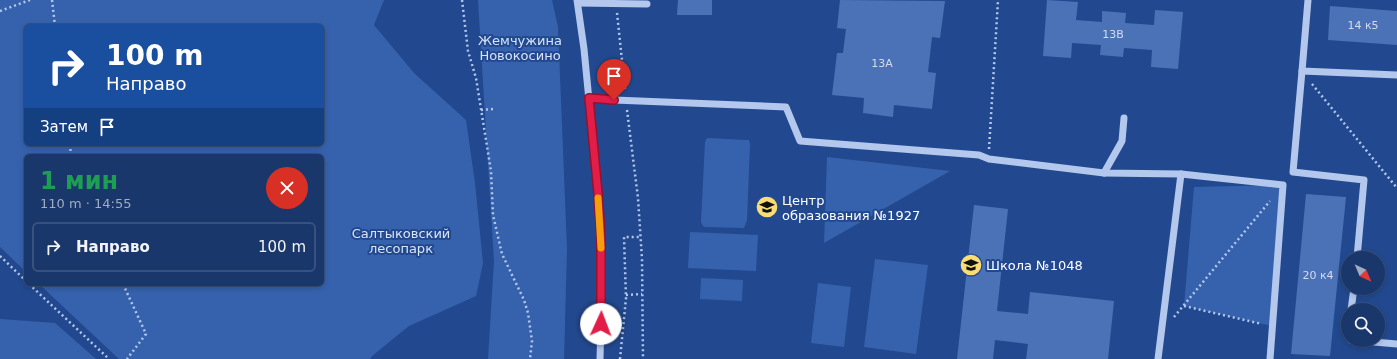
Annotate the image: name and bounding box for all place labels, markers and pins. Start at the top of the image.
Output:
pin [597,59,631,100]
place label: Центр образования №1927 [782,193,920,223]
school or university icon: Центр образования №1927 [754,194,780,220]
school or university icon: Школа №1048 [958,252,984,278]
place label: Школа №1048 [986,258,1083,273]

